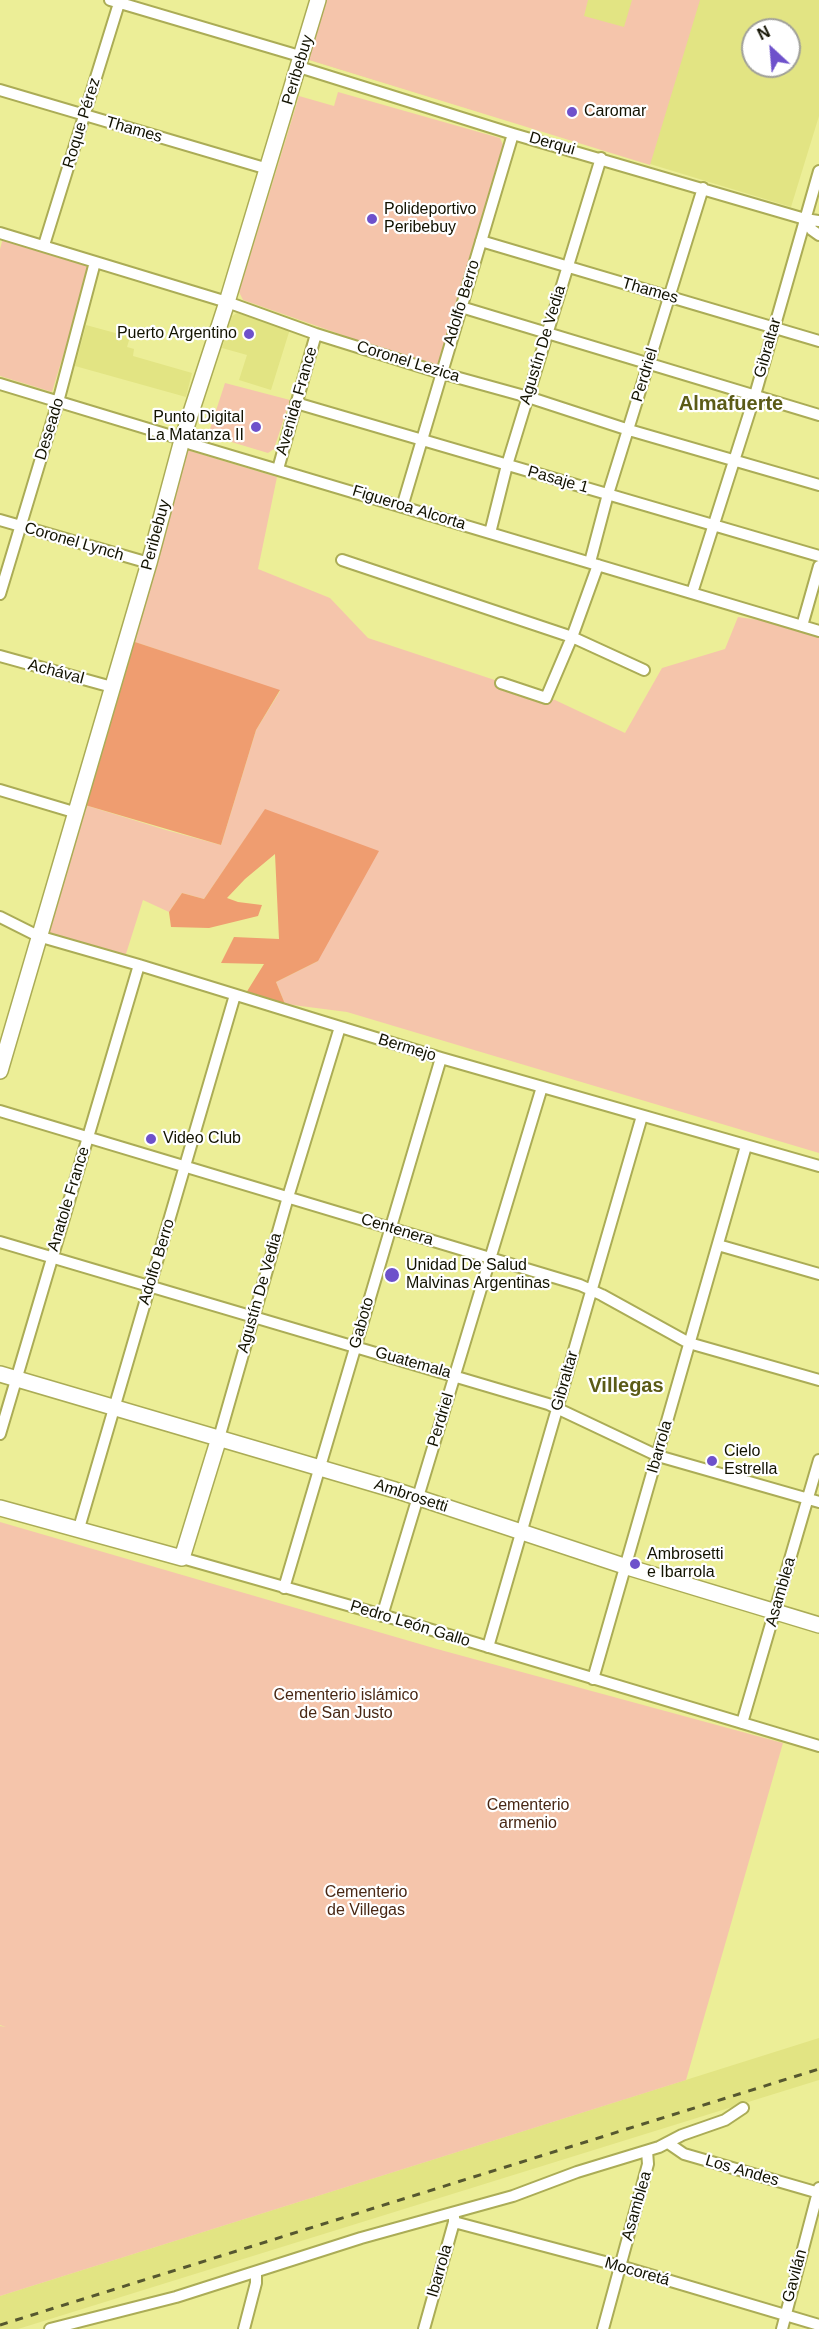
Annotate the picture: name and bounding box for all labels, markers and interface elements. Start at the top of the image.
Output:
north arrow [741,18,801,78]
text: N [755,23,773,43]
street label: Peribebuy [278,33,318,107]
street label: Roque Pérez [59,76,105,170]
place label: Caromar [584,102,646,122]
marker: Caromar [565,105,579,119]
street label: Thames [104,113,164,147]
street label: Derqui [527,128,577,160]
place label: Polideportivo Peribebuy [384,200,476,238]
marker: Polideportivo Peribebuy [365,212,379,226]
street label: Adolfo Berro [440,258,484,348]
street label: Thames [620,274,680,308]
street label: Agustín De Vedia [516,283,570,407]
street label: Gibraltar [750,316,786,380]
place label: Puerto Argentino [117,324,237,344]
marker: Puerto Argentino [242,327,256,341]
street label: Coronel Lezica [354,337,462,387]
street label: Avenida France [272,345,322,457]
street label: Perdriel [628,346,662,404]
district label: Almafuerte [679,392,783,416]
street label: Deseado [31,396,69,462]
place label: Punto Digital La Matanza II [147,408,244,446]
marker: Punto Digital La Matanza II [249,420,263,434]
street label: Pasaje 1 [525,462,591,498]
street label: Figueroa Alcorta [350,482,468,534]
street label: Peribebuy [137,498,175,572]
street label: Coronel Lynch [22,519,126,565]
street label: Achával [26,655,86,689]
street label: Bermejo [376,1030,438,1066]
place label: Video Club [163,1129,241,1149]
marker: Video Club [144,1132,158,1146]
street label: Anatole France [44,1144,94,1254]
street label: Centenera [358,1210,436,1250]
street label: Adolfo Berro [135,1217,179,1307]
street label: Agustín De Vedia [234,1231,286,1355]
place label: Unidad De Salud Malvinas Argentinas [406,1256,550,1294]
marker: Unidad De Salud Malvinas Argentinas [383,1266,401,1284]
street label: Gaboto [346,1295,378,1351]
street label: Guatemala [373,1343,453,1383]
street label: Gibraltar [547,1349,583,1413]
district label: Villegas [588,1374,664,1398]
street label: Perdriel [424,1391,458,1449]
street label: Ibarrola [643,1418,677,1476]
place label: Cielo Estrella [724,1442,777,1480]
marker: Cielo Estrella [705,1454,719,1468]
street label: Ambrosetti [372,1475,450,1517]
place label: Ambrosetti e Ibarrola [647,1545,723,1583]
street label: Asamblea [762,1555,800,1629]
marker: Ambrosetti e Ibarrola [628,1557,642,1571]
street label: Pedro León Gallo [348,1597,472,1651]
park label: Cementerio islámico de San Justo [274,1686,418,1724]
park label: Cementerio armenio [487,1796,569,1834]
park label: Cementerio de Villegas [325,1883,407,1921]
street label: Los Andes [703,2151,781,2191]
street label: Asamblea [618,2169,656,2243]
street label: Ibarrola [423,2242,457,2300]
street label: Gavilán [779,2247,811,2305]
street label: Mocoretá [602,2254,672,2290]

